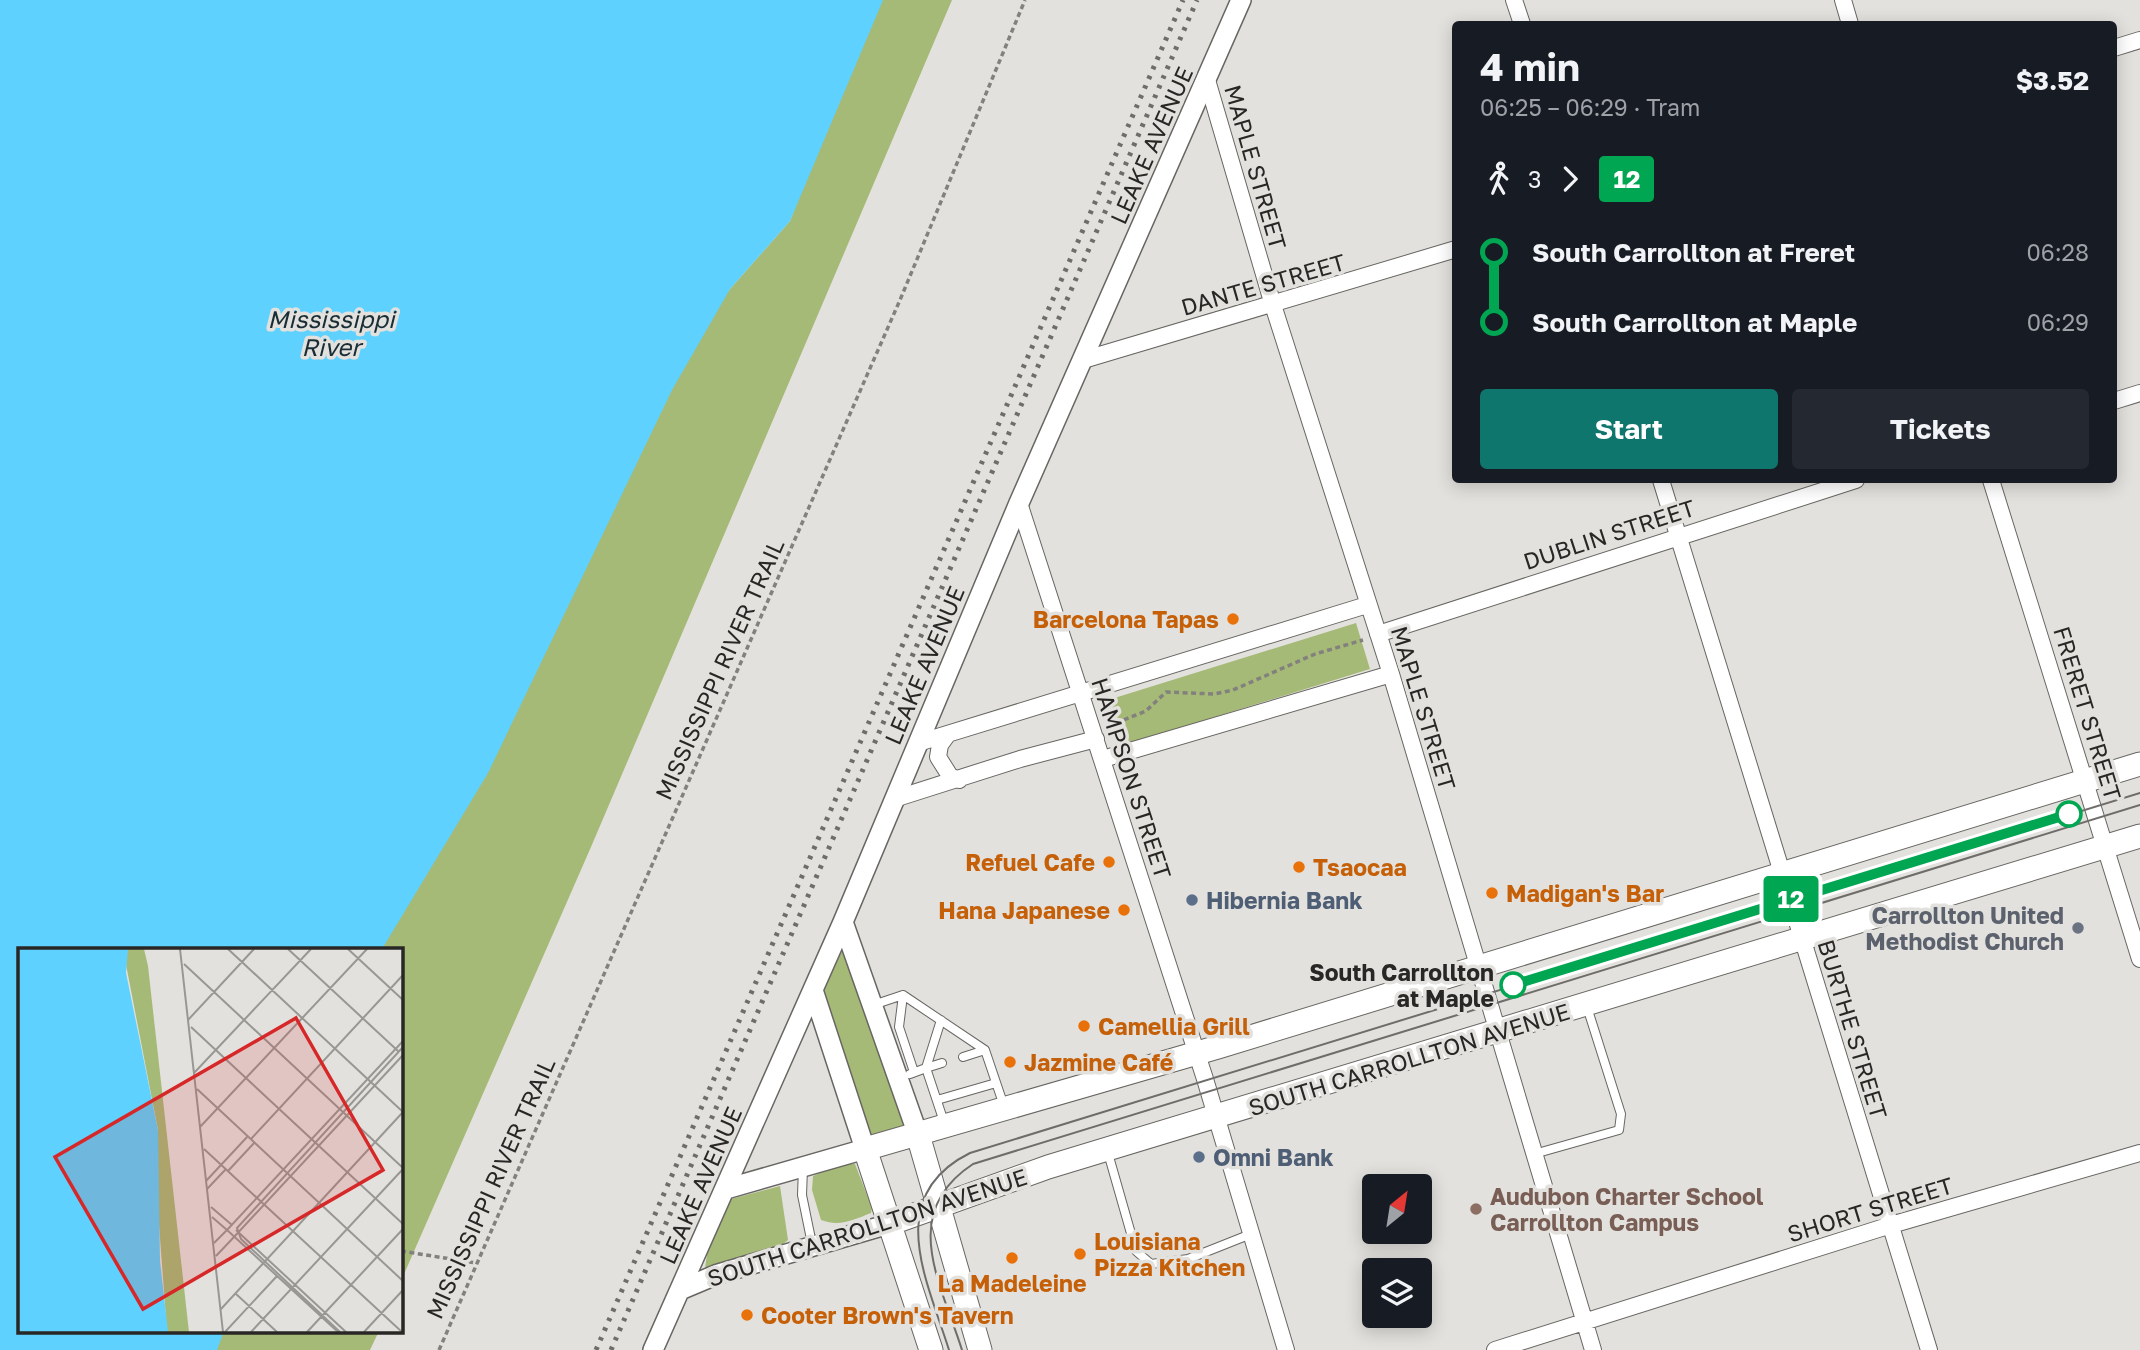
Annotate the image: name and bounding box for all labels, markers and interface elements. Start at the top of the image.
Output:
text: 4 min [1480,44,1580,89]
street label: LEAKE AVENUE [1104,62,1198,228]
text: $3.52 [2016,65,2089,96]
street label: MAPLE STREET [1219,81,1293,253]
text: 06:25 – 06:29 · Tram [1480,93,1700,121]
icon: walk [1480,160,1518,198]
icon: forward [1551,160,1589,198]
text: 12 [1613,164,1640,193]
text: 3 [1528,165,1541,193]
text: South Carrollton at Freret [1532,237,1855,268]
text: 06:28 [2027,238,2089,266]
street label: DANTE STREET [1178,247,1348,321]
water label: Mississippi River [268,304,397,361]
text: South Carrollton at Maple [1532,307,1857,338]
text: 06:29 [2027,308,2089,336]
button: Start [1480,389,1778,469]
button: Tickets [1792,389,2089,469]
street label: DUBLIN STREET [1520,493,1698,575]
street label: MISSISSIPPI RIVER TRAIL [649,534,789,804]
street label: LEAKE AVENUE [878,582,970,748]
place label: Barcelona Tapas [1033,605,1219,633]
marker: Barcelona Tapas [1225,611,1241,627]
street label: MAPLE STREET [1386,623,1462,793]
street label: FRERET STREET [2048,623,2128,803]
street label: HAMPSON STREET [1086,674,1178,882]
unlabelled marker [2056,801,2082,827]
place label: Refuel Cafe [965,848,1095,876]
place label: Tsaocaa [1313,853,1407,881]
marker: Refuel Cafe [1101,854,1117,870]
marker: Tsaocaa [1291,859,1307,875]
line badge: 12 [1760,876,1823,922]
place label: Madigan's Bar [1506,879,1664,907]
text: 12 [1778,884,1805,913]
marker: Madigan's Bar [1484,885,1500,901]
place label: Hibernia Bank [1206,886,1363,914]
marker: Hibernia Bank [1184,892,1200,908]
place label: Hana Japanese [938,896,1110,924]
place label: Carrollton United Methodist Church [1865,901,2064,955]
marker: Hana Japanese [1116,902,1132,918]
marker: Carrollton United Methodist Church [2070,920,2086,936]
street label: BURTHE STREET [1812,936,1894,1122]
inset map [18,948,402,1332]
place label: South Carrollton at Maple [1309,958,1494,1012]
marker: South Carrollton at Maple [1500,972,1526,998]
street label: SOUTH CARROLLTON AVENUE [1245,997,1573,1121]
place label: Camellia Grill [1098,1012,1250,1040]
marker: Camellia Grill [1076,1018,1092,1034]
place label: Jazmine Café [1024,1048,1173,1076]
street label: MISSISSIPPI RIVER TRAIL [420,1053,560,1323]
marker: Jazmine Café [1002,1054,1018,1070]
street label: LEAKE AVENUE [653,1102,747,1268]
place label: Omni Bank [1213,1143,1334,1171]
marker: Omni Bank [1191,1149,1207,1165]
street label: SOUTH CARROLLTON AVENUE [704,1162,1030,1292]
street label: SHORT STREET [1784,1171,1956,1247]
north arrow [1362,1174,1432,1244]
map controls [1362,1174,1432,1328]
place label: Audubon Charter School Carrollton Campus [1490,1182,1764,1236]
marker: Audubon Charter School Carrollton Campus [1468,1201,1484,1217]
place label: Louisiana Pizza Kitchen [1094,1227,1245,1281]
marker: Louisiana Pizza Kitchen [1072,1246,1088,1262]
marker: La Madeleine [1004,1250,1020,1266]
button: layers [1362,1258,1432,1328]
place label: La Madeleine [938,1269,1086,1297]
place label: Cooter Brown's Tavern [761,1301,1014,1329]
marker: Cooter Brown's Tavern [739,1307,755,1323]

